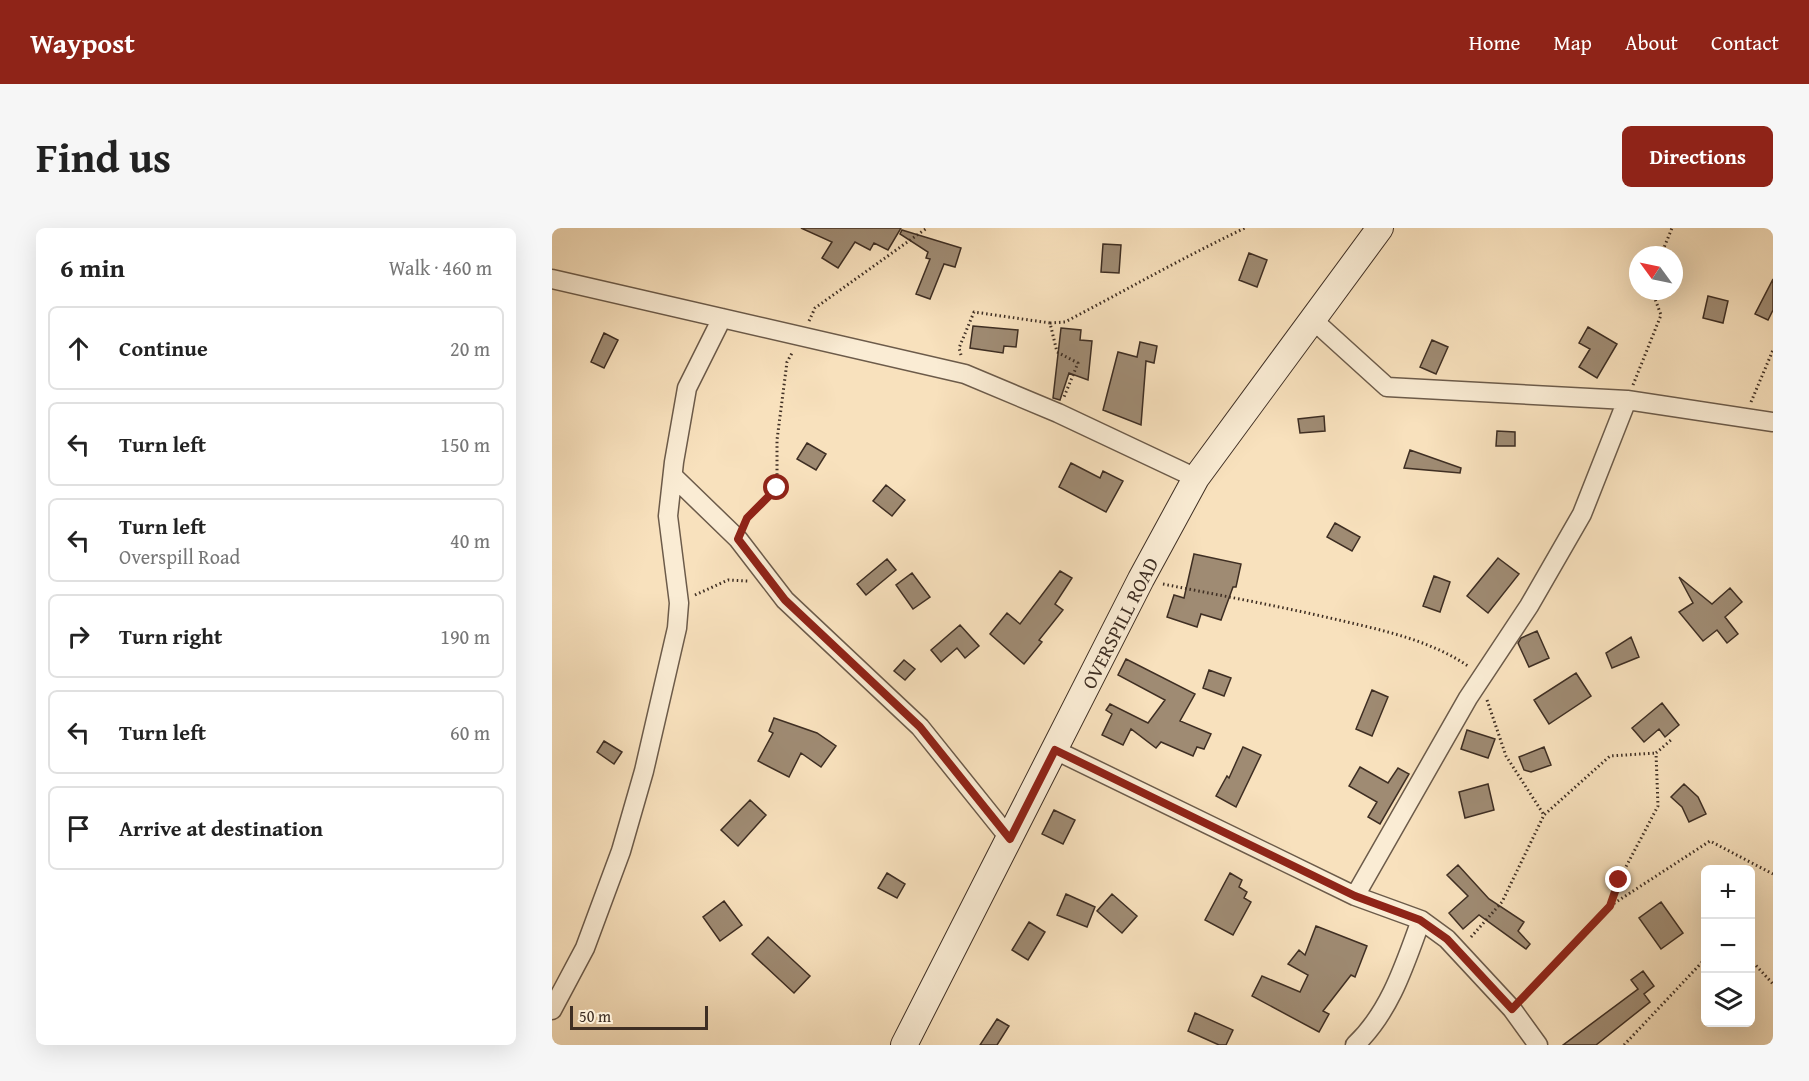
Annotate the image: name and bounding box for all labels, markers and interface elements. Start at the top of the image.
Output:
text: Waypost [30,22,135,63]
text: Home [1469,27,1520,58]
text: Map [1553,27,1592,58]
text: About [1625,27,1678,58]
text: Contact [1711,27,1779,58]
text: Find us [36,126,171,187]
button: Directions [1622,126,1773,187]
north arrow [1629,246,1683,300]
text: 6 min [60,248,125,287]
text: Walk · 460 m [389,253,492,282]
icon: ahead [62,332,95,365]
text: Continue [119,332,208,364]
text: 20 m [450,334,490,363]
icon: left [62,428,95,461]
text: Turn left [119,428,206,460]
text: 150 m [440,430,490,459]
route start [763,474,789,500]
text: Turn left [119,510,206,542]
icon: left [62,524,95,557]
text: 40 m [450,526,490,555]
text: Overspill Road [119,542,240,571]
street label: OVERSPILL ROAD [1074,552,1165,694]
icon: right [62,620,95,653]
text: Turn right [119,620,222,652]
text: 190 m [440,622,490,651]
icon: left [62,716,95,749]
text: Turn left [119,716,206,748]
text: 60 m [450,718,490,747]
icon: arrive [62,812,95,845]
text: Arrive at destination [119,812,323,844]
map controls [1701,865,1755,1027]
button: + [1701,865,1755,919]
route end [1605,866,1631,892]
button: − [1701,919,1755,973]
button: layers [1701,973,1755,1027]
scale bar [570,1003,708,1030]
text: 50 m [579,1004,611,1028]

